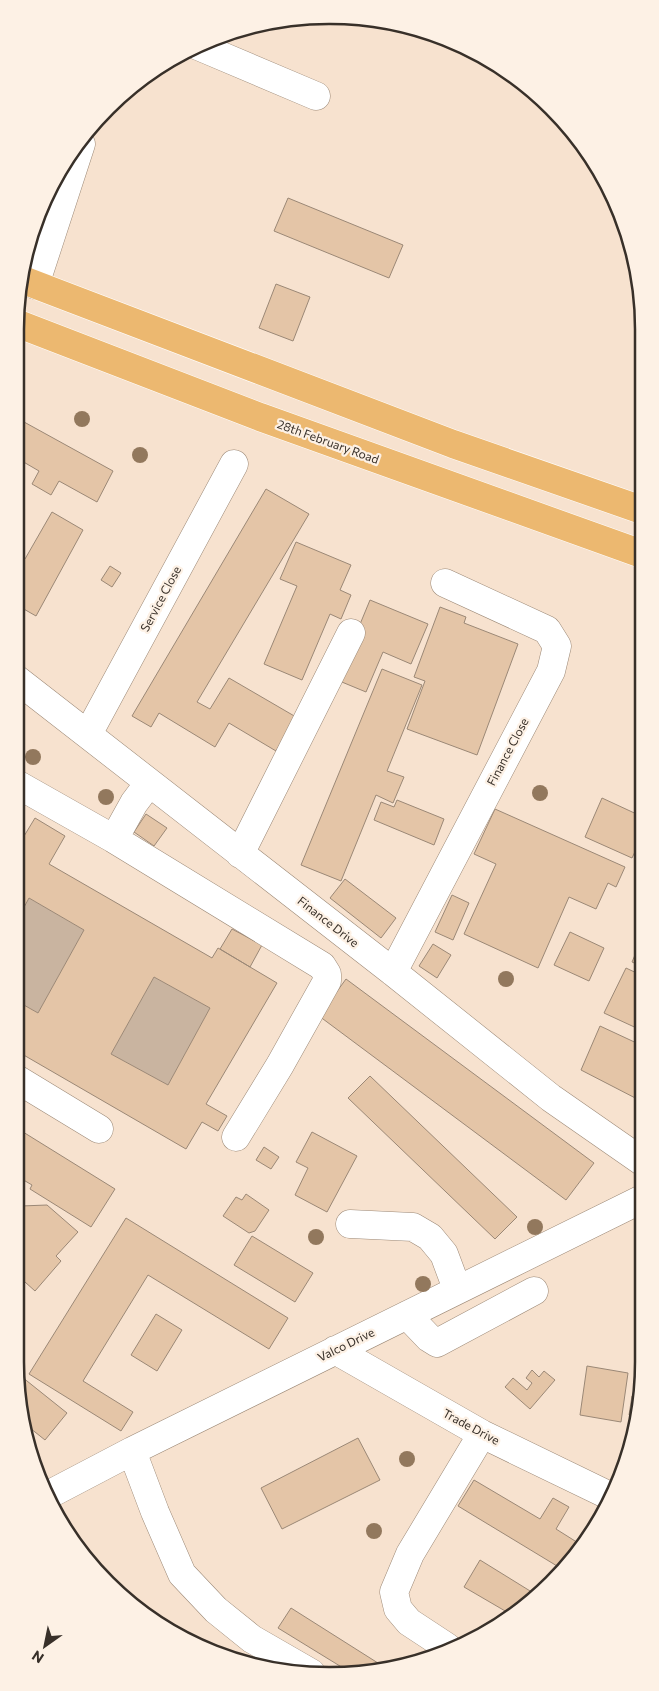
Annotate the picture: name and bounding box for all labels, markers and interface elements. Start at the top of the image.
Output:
street label: 28th February Road [276,416,381,466]
street label: Service Close [137,563,183,634]
street label: Finance Close [483,715,531,788]
street label: Finance Drive [295,893,362,949]
street label: Valco Drive [315,1324,376,1364]
street label: Trade Drive [441,1405,502,1447]
north arrow [20,1621,70,1671]
text: N [29,1647,47,1667]

